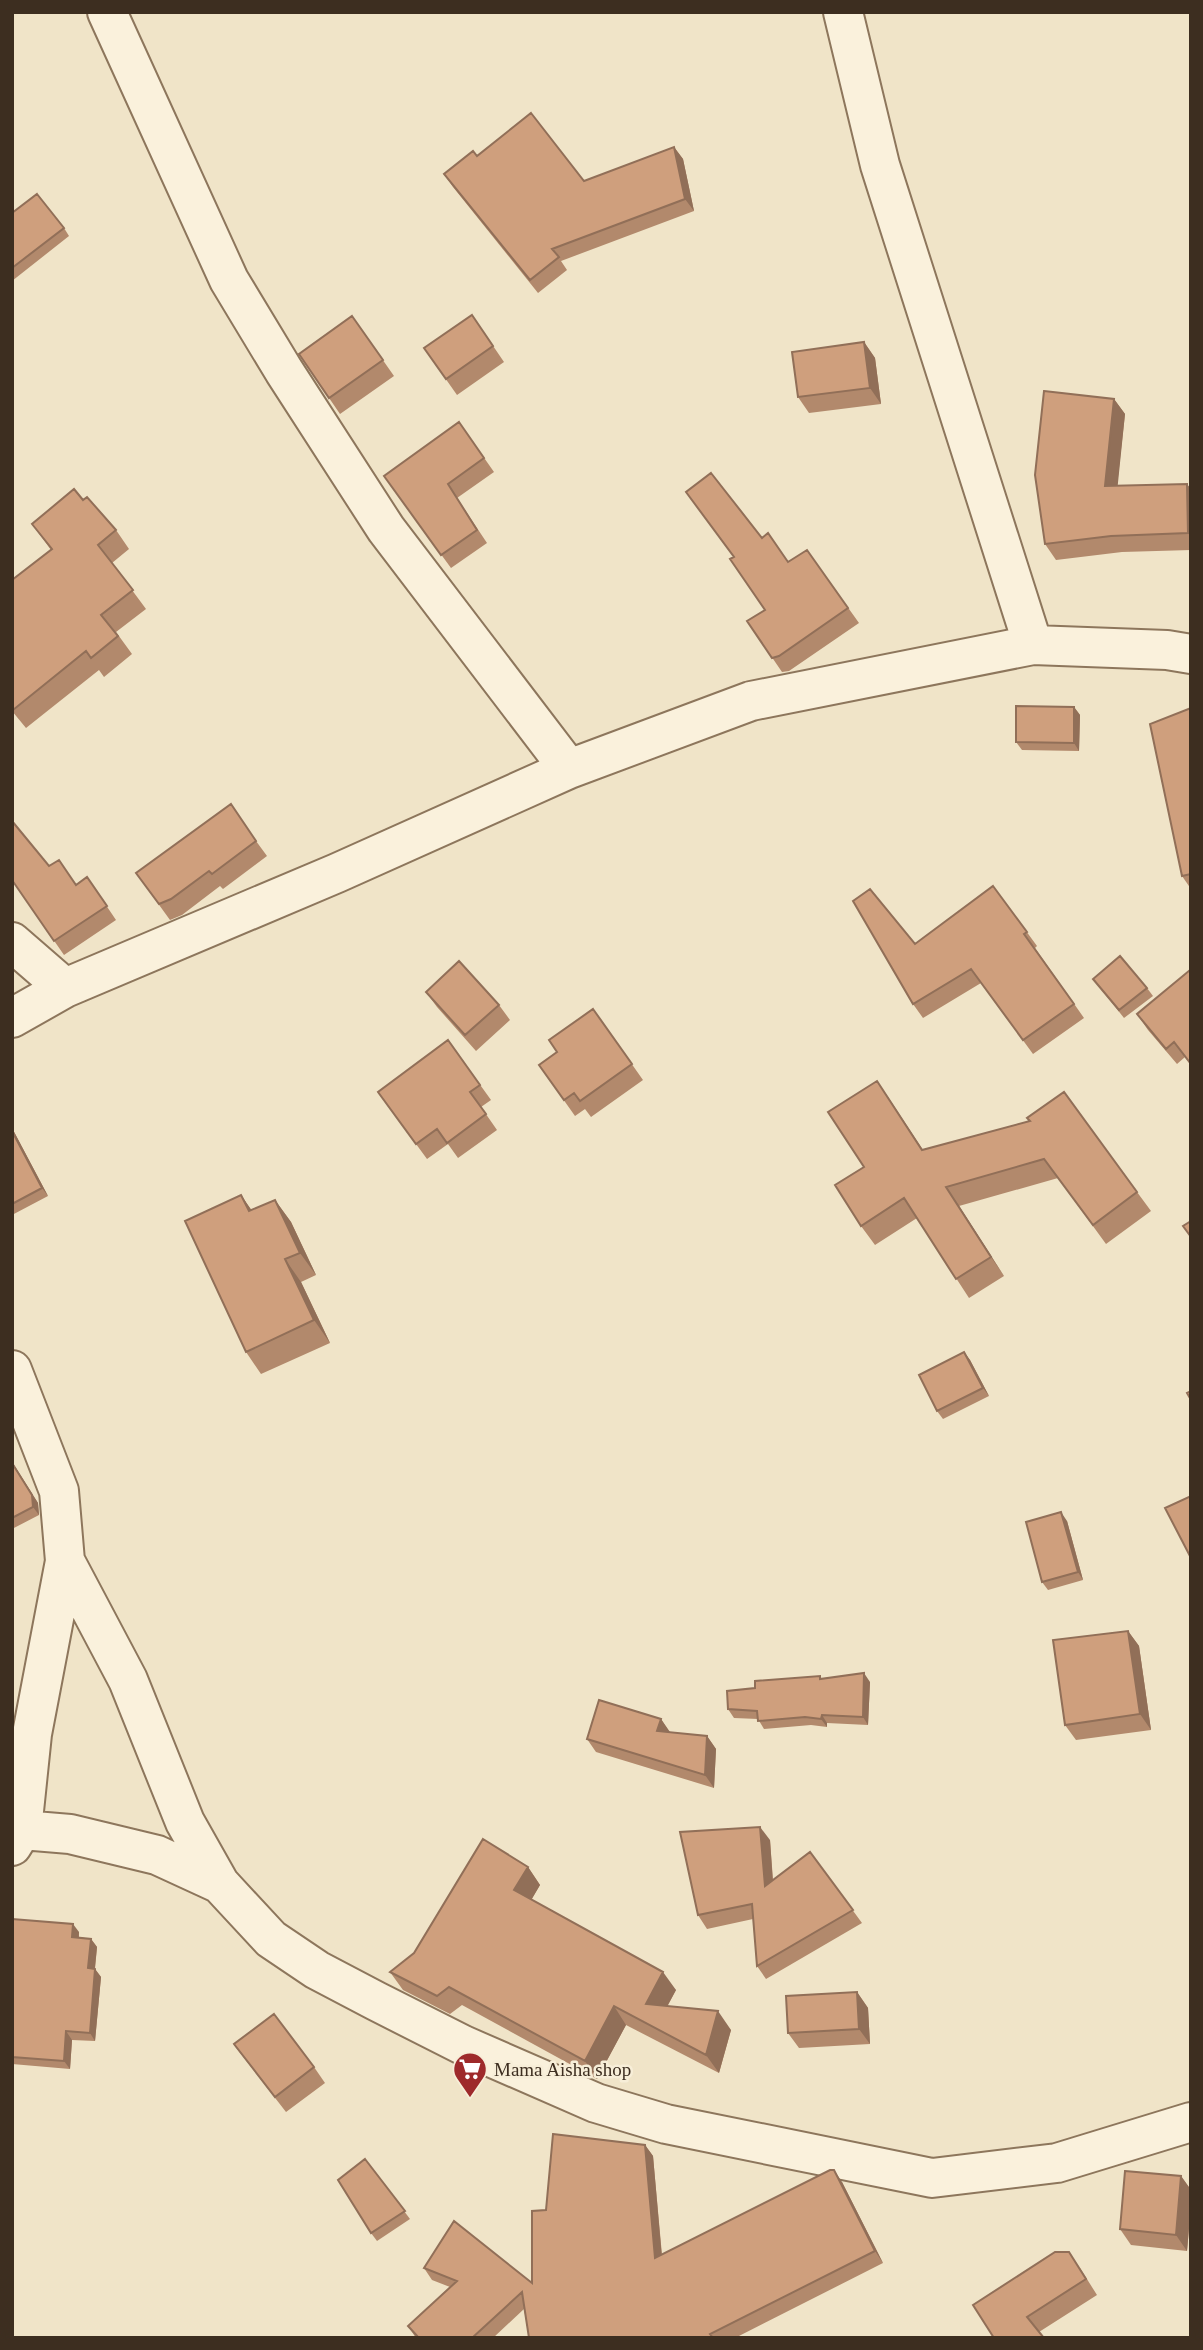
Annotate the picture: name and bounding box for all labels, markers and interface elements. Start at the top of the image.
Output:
supermarket icon: Mama Aisha shop [451,2050,489,2099]
place label: Mama Aisha shop [494,2059,631,2080]

